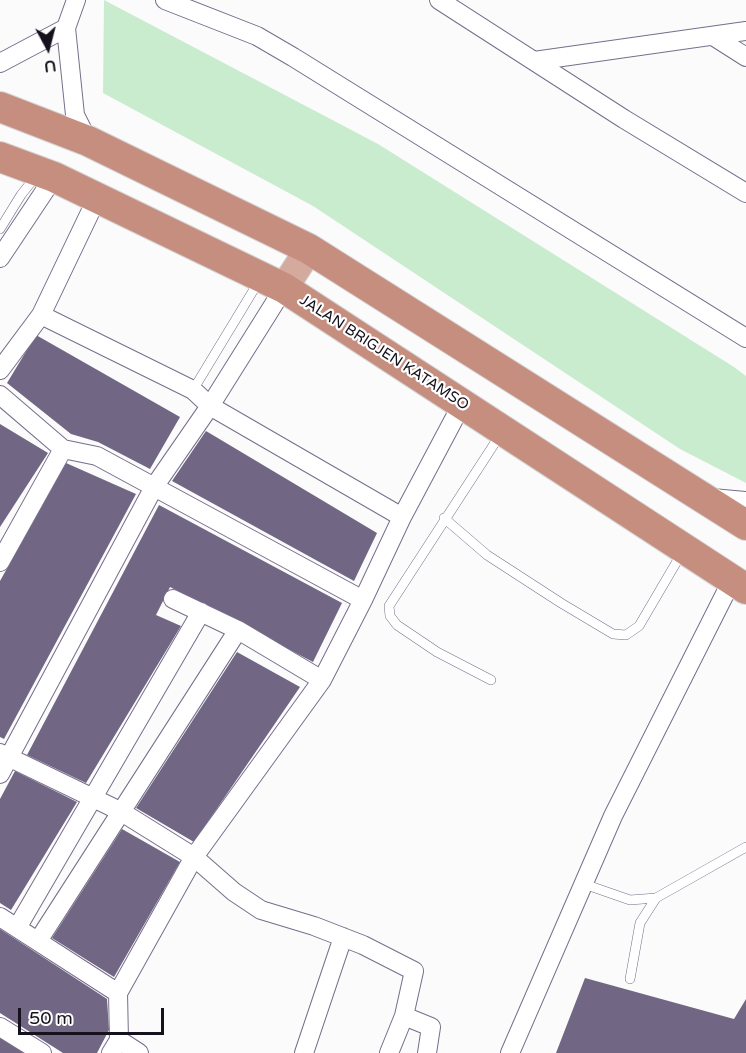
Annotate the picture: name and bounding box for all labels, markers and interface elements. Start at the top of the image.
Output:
north arrow [18,18,78,78]
text: U [43,55,57,77]
street label: JALAN BRIGJEN KATAMSO [296,291,472,415]
scale bar [21,996,166,1034]
text: 50 m [29,1007,73,1029]

